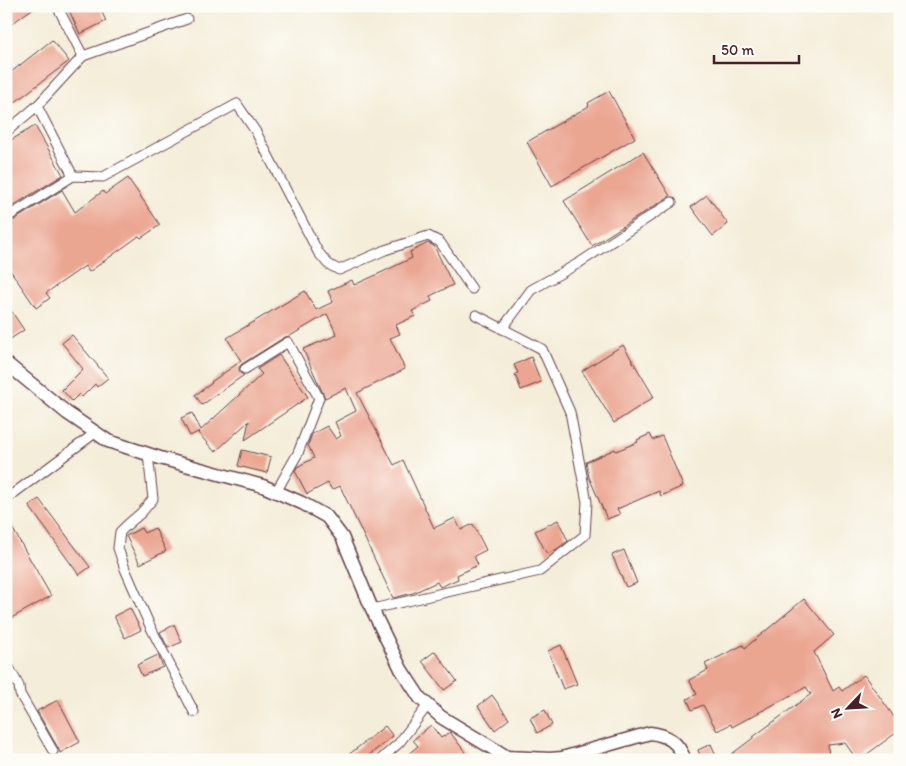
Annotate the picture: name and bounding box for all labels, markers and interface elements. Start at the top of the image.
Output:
scale bar [714,32,798,64]
text: 50 m [721,41,754,59]
north arrow [824,684,874,734]
text: N [827,705,846,721]

